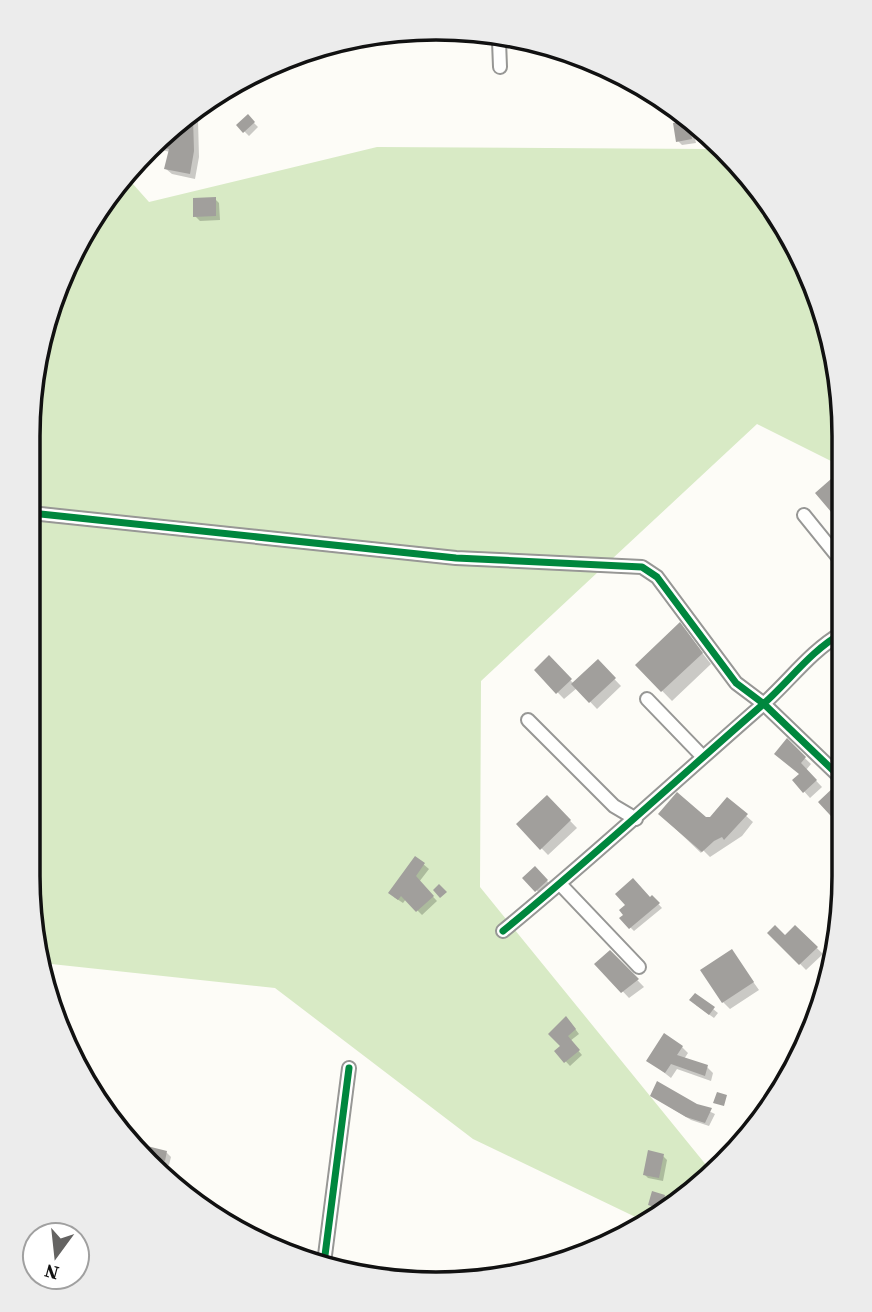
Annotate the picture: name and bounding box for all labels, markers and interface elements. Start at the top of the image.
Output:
north arrow [21,1221,91,1291]
text: N [41,1258,62,1287]

